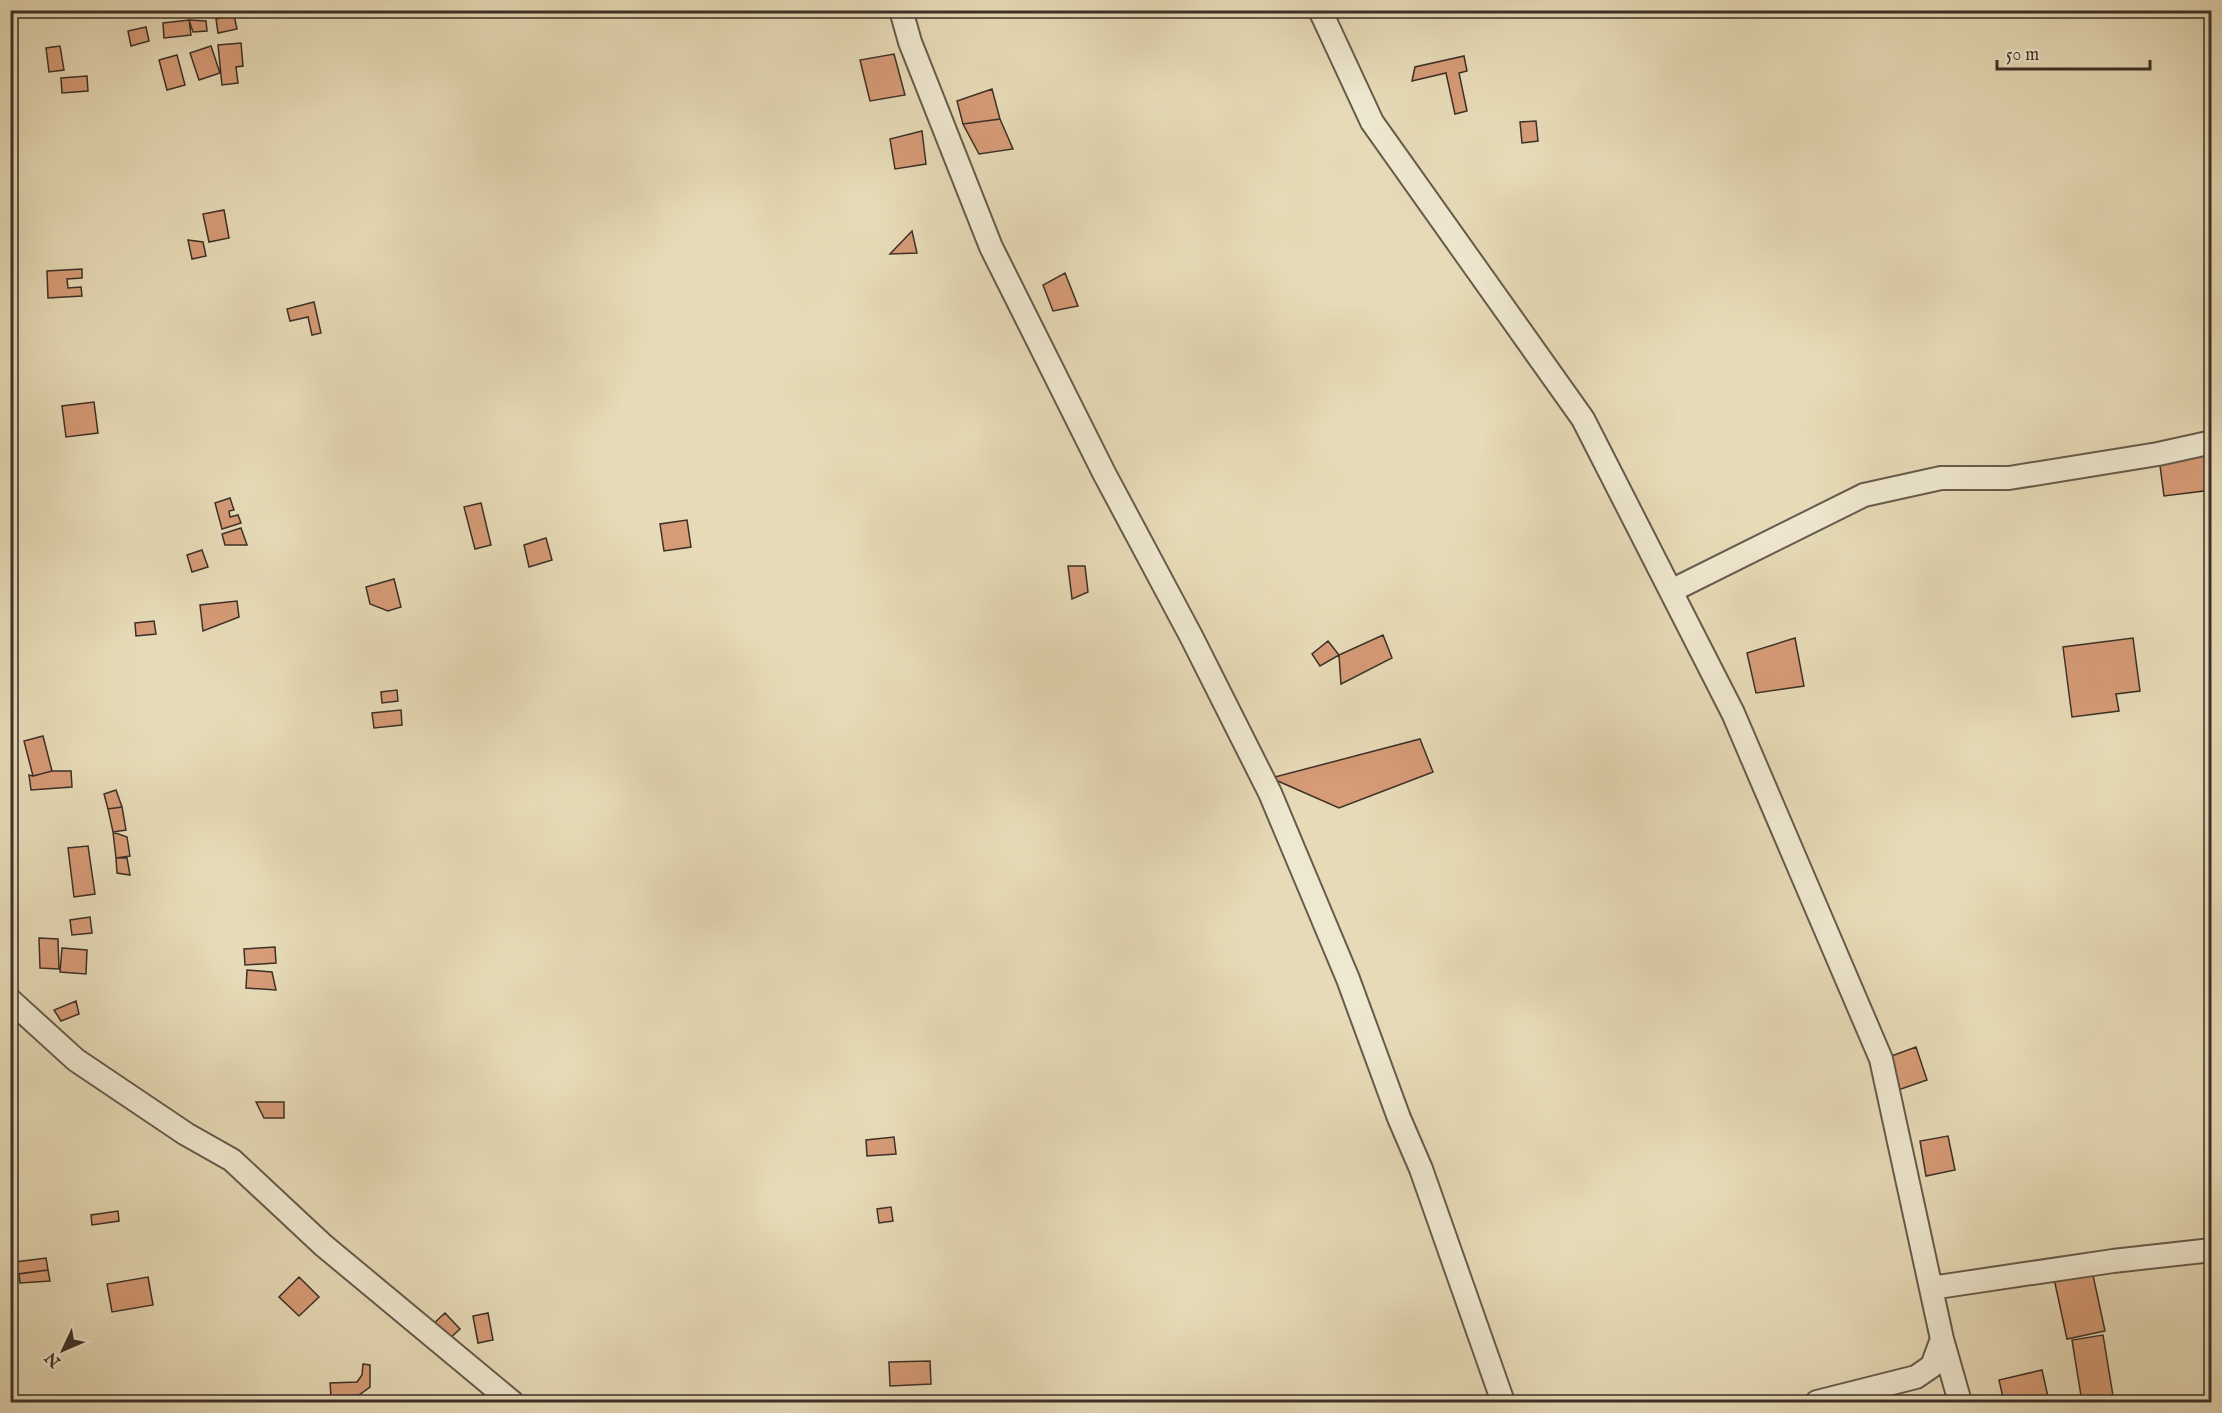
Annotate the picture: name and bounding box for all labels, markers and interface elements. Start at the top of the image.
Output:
scale bar [1997,33,2150,71]
text: 50 m [2006,44,2039,67]
north arrow [33,1320,93,1380]
text: N [42,1347,66,1372]

